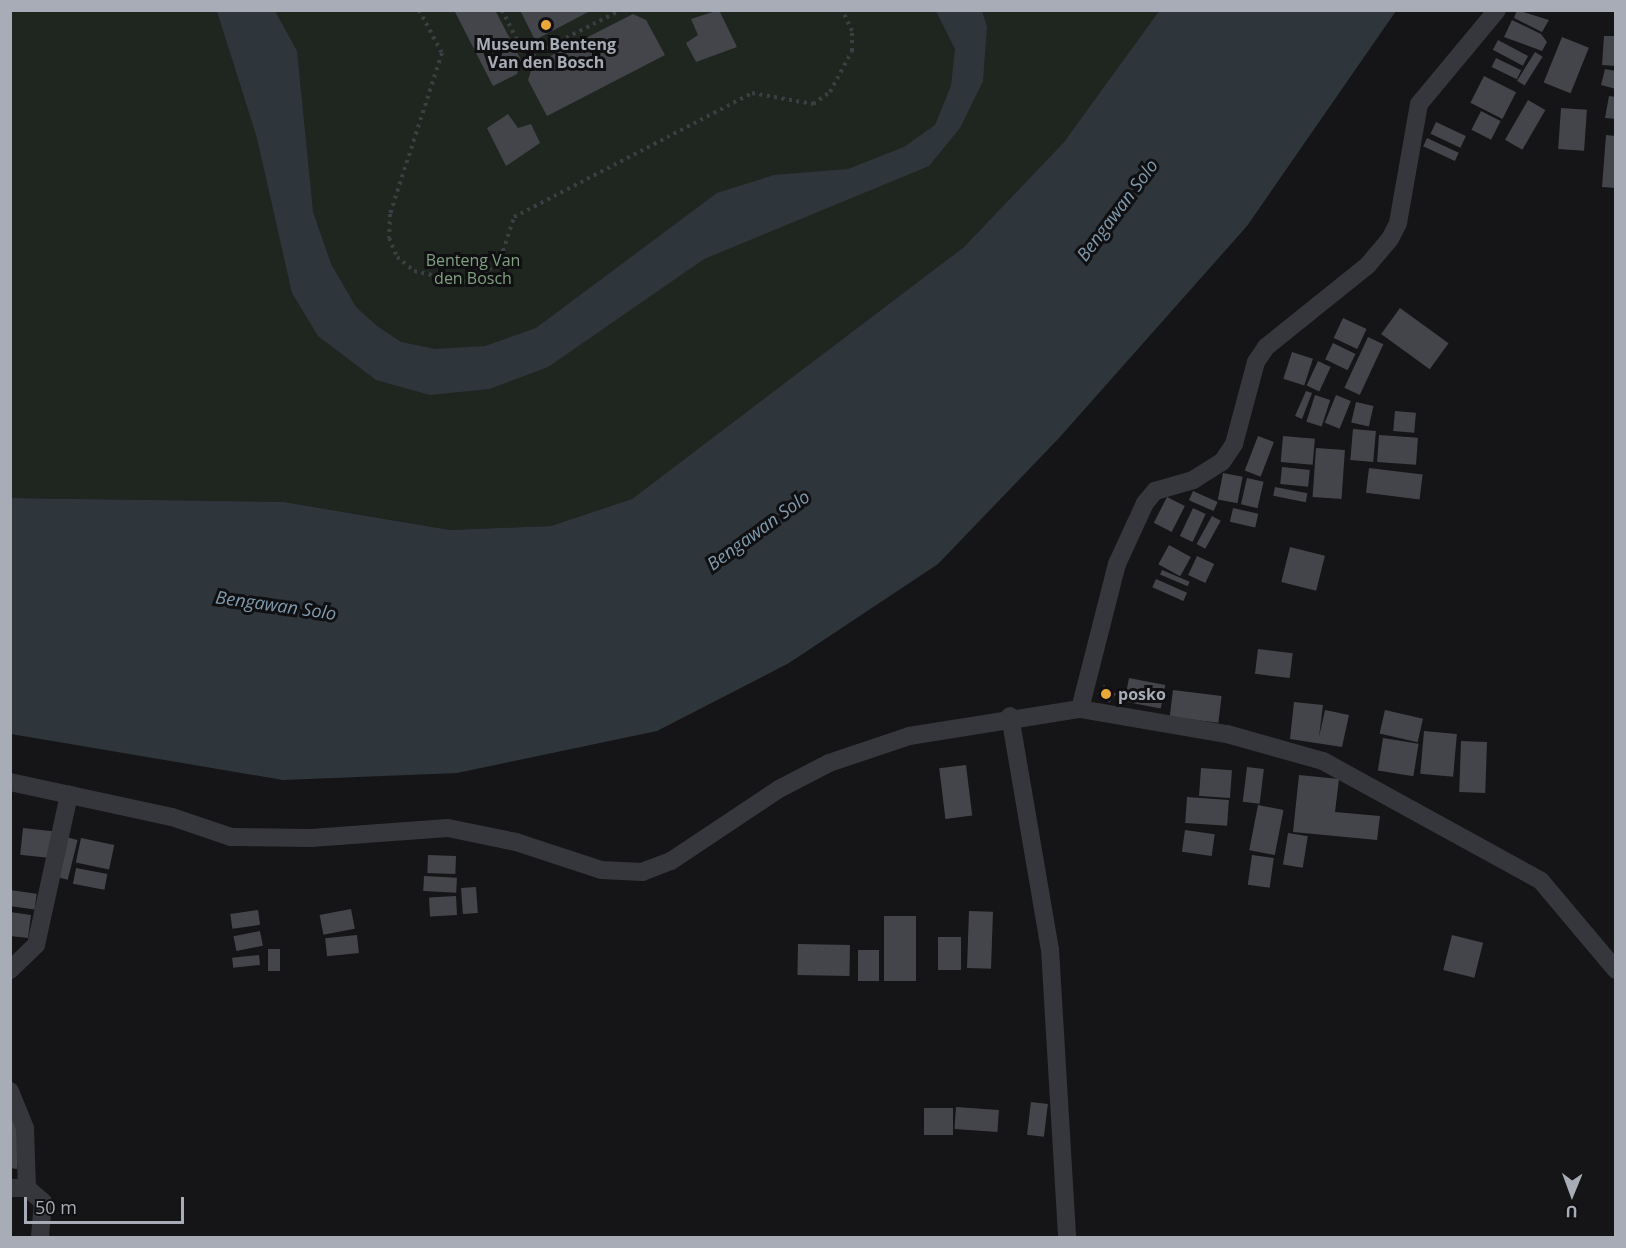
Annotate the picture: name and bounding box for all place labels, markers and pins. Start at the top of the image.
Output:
marker: Museum Benteng Van den Bosch [539,18,553,32]
place label: Museum Benteng Van den Bosch [476,34,616,72]
place label: posko [1118,684,1166,704]
marker: posko [1099,687,1113,701]

